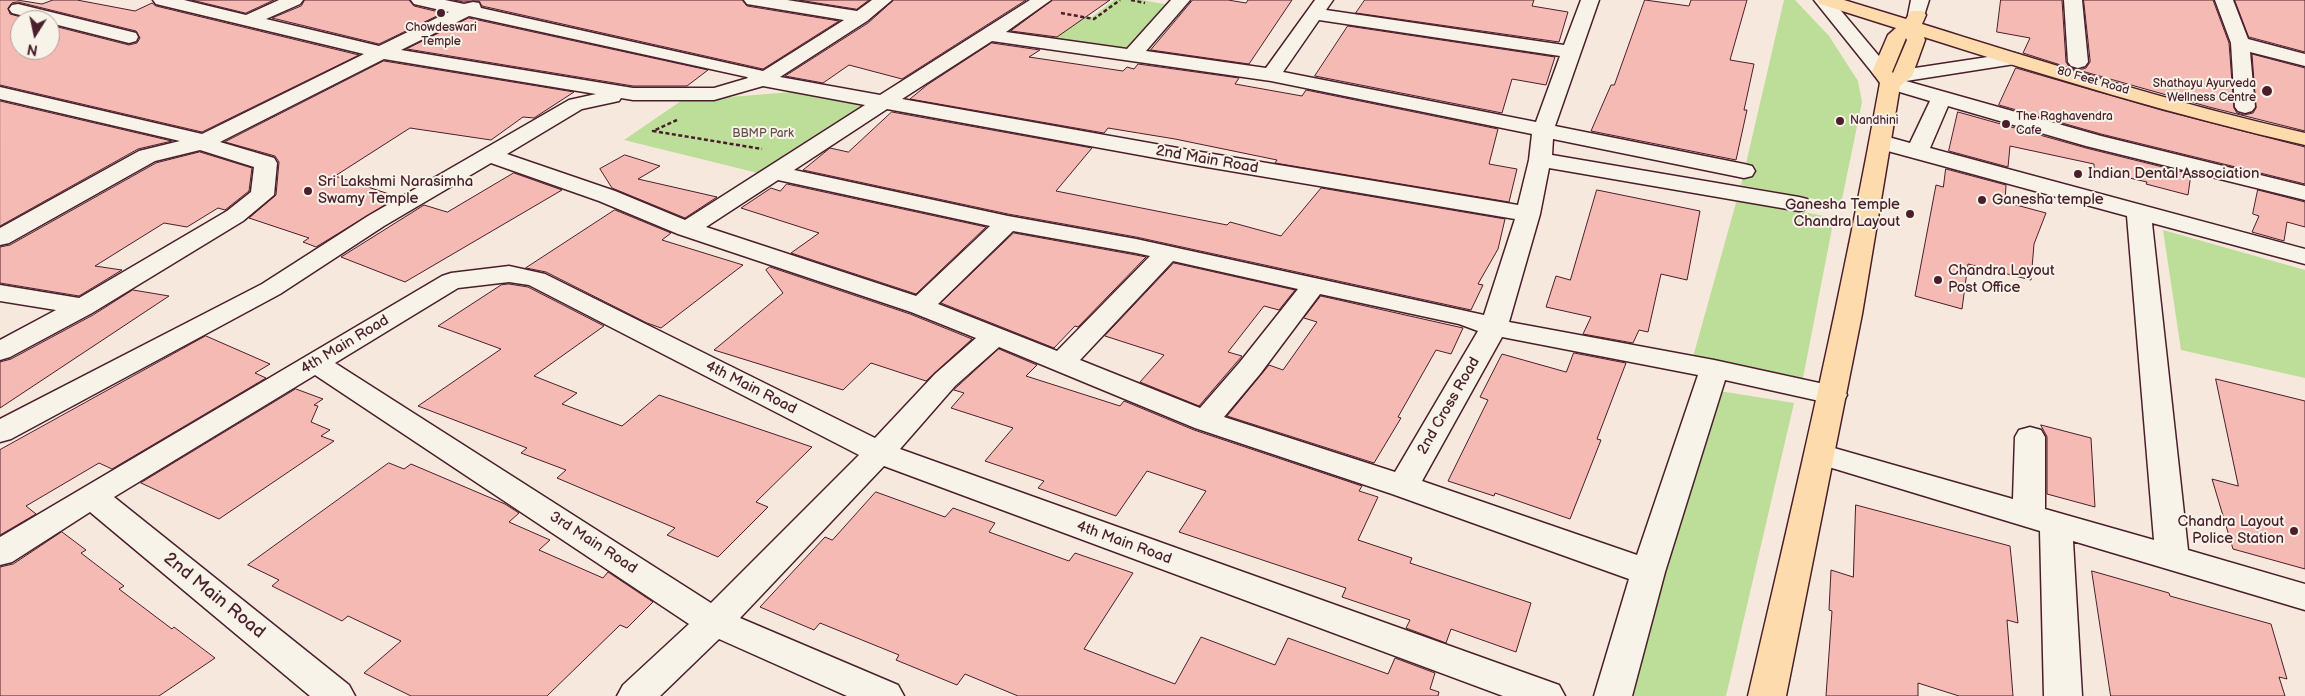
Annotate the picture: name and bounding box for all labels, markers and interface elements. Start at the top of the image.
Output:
marker: Chowdeswari Temple [435,7,447,19]
north arrow [10,10,60,60]
place label: Chowdeswari Temple [405,21,477,49]
text: N [26,40,39,59]
street label: 80 Feet Road [2055,64,2131,98]
place label: Shathayu Ayurveda Wellness Centre [2153,77,2256,105]
marker: Shathayu Ayurveda Wellness Centre [2260,84,2274,98]
place label: The Raghavendra Cafe [2016,110,2113,138]
place label: Nandhini [1850,114,1898,128]
marker: Nandhini [1834,115,1846,127]
marker: The Raghavendra Cafe [2000,118,2012,130]
park label: BBMP Park [732,127,794,141]
street label: 2nd Main Road [1154,142,1260,178]
place label: Indian Dental Association [2088,165,2259,183]
marker: Indian Dental Association [2072,168,2084,180]
place label: Sri Lakshmi Narasimha Swamy Temple [318,173,473,208]
marker: Sri Lakshmi Narasimha Swamy Temple [302,185,314,197]
place label: Ganesha temple [1992,191,2104,209]
marker: Ganesha temple [1976,194,1988,206]
place label: Ganesha Temple Chandra Layout [1785,196,1900,231]
marker: Ganesha Temple Chandra Layout [1904,208,1916,220]
place label: Chandra Layout Post Office [1948,262,2055,297]
marker: Chandra Layout Post Office [1932,274,1944,286]
street label: 4th Main Road [298,312,392,378]
street label: 2nd Cross Road [1414,354,1484,458]
street label: 4th Main Road [702,357,800,419]
street label: 3rd Main Road [546,508,640,578]
place label: Chandra Layout Police Station [2177,513,2284,548]
street label: 4th Main Road [1074,517,1174,569]
marker: Chandra Layout Police Station [2288,525,2300,537]
street label: 2nd Main Road [159,548,269,644]

